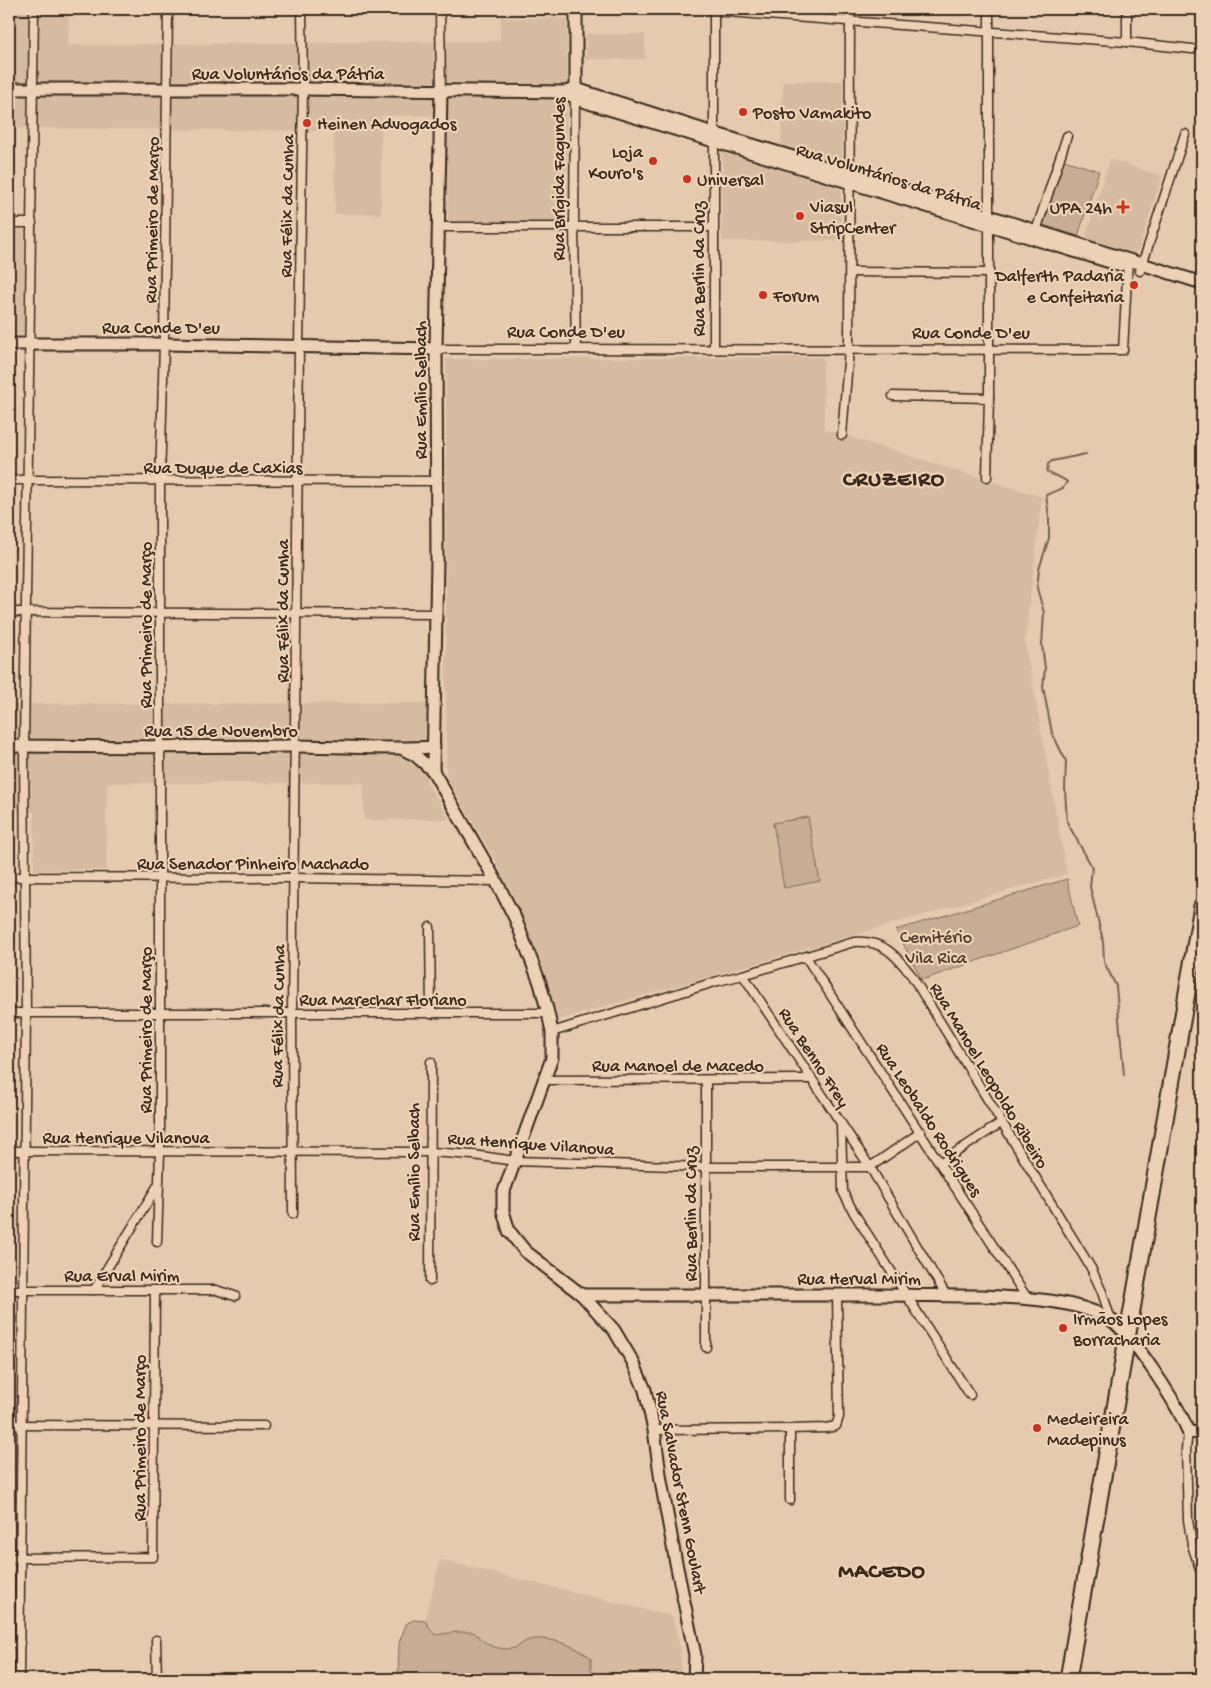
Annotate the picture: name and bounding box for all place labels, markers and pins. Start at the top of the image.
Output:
place label: Posto Vamakito [752,104,871,125]
marker: Posto Vamakito [737,106,749,118]
place label: Heinen Advogados [317,115,458,136]
marker: Heinen Advogados [301,117,313,129]
place label: Loja Kouro's [588,143,644,185]
marker: Loja Kouro's [647,155,659,167]
place label: Universal [697,171,764,192]
marker: Universal [681,173,693,185]
place label: Viasul StripCenter [809,198,897,240]
place label: UPA 24h [1050,199,1112,220]
marker: UPA 24h [1116,200,1130,214]
marker: Viasul StripCenter [794,210,806,222]
place label: Dalferth Padaria e Confeitaria [994,267,1125,309]
marker: Dalferth Padaria e Confeitaria [1128,279,1140,291]
place label: Forum [772,287,819,308]
marker: Forum [757,289,769,301]
place label: Irmãos Lopes Borracharia [1072,1310,1169,1352]
marker: Irmãos Lopes Borracharia [1057,1322,1069,1334]
place label: Medeireira Madepinus [1047,1410,1129,1452]
marker: Medeireira Madepinus [1031,1422,1043,1434]

